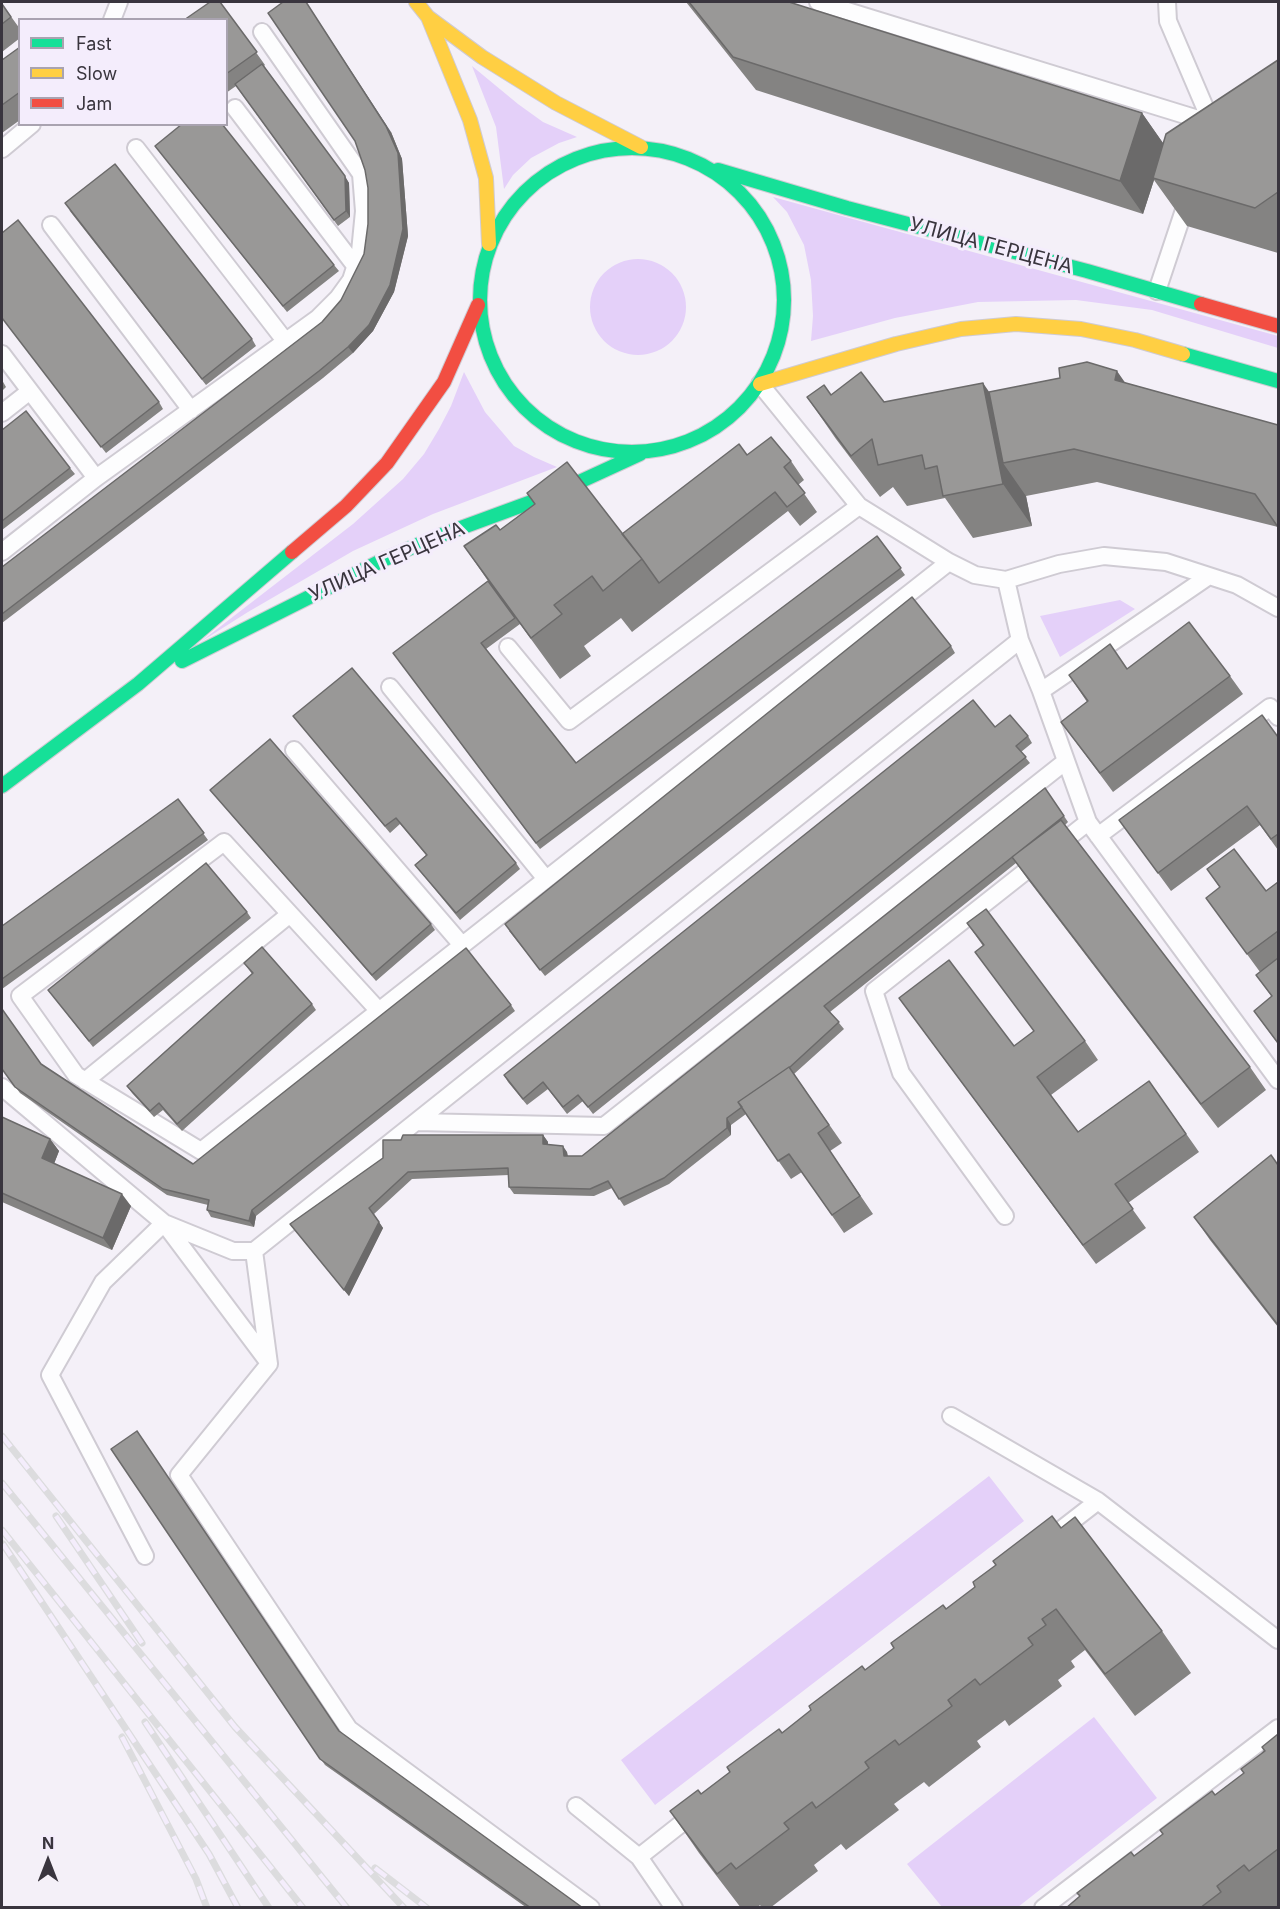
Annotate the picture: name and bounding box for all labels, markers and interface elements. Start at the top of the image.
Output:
legend [18,18,228,126]
text: Fast [76,33,112,54]
text: Slow [76,63,117,84]
text: Jam [76,93,112,114]
street label: УЛИЦА ГЕРЦЕНА [907,213,1075,279]
street label: УЛИЦА ГЕРЦЕНА [305,517,469,607]
north arrow [18,1831,78,1891]
text: N [42,1833,54,1853]

